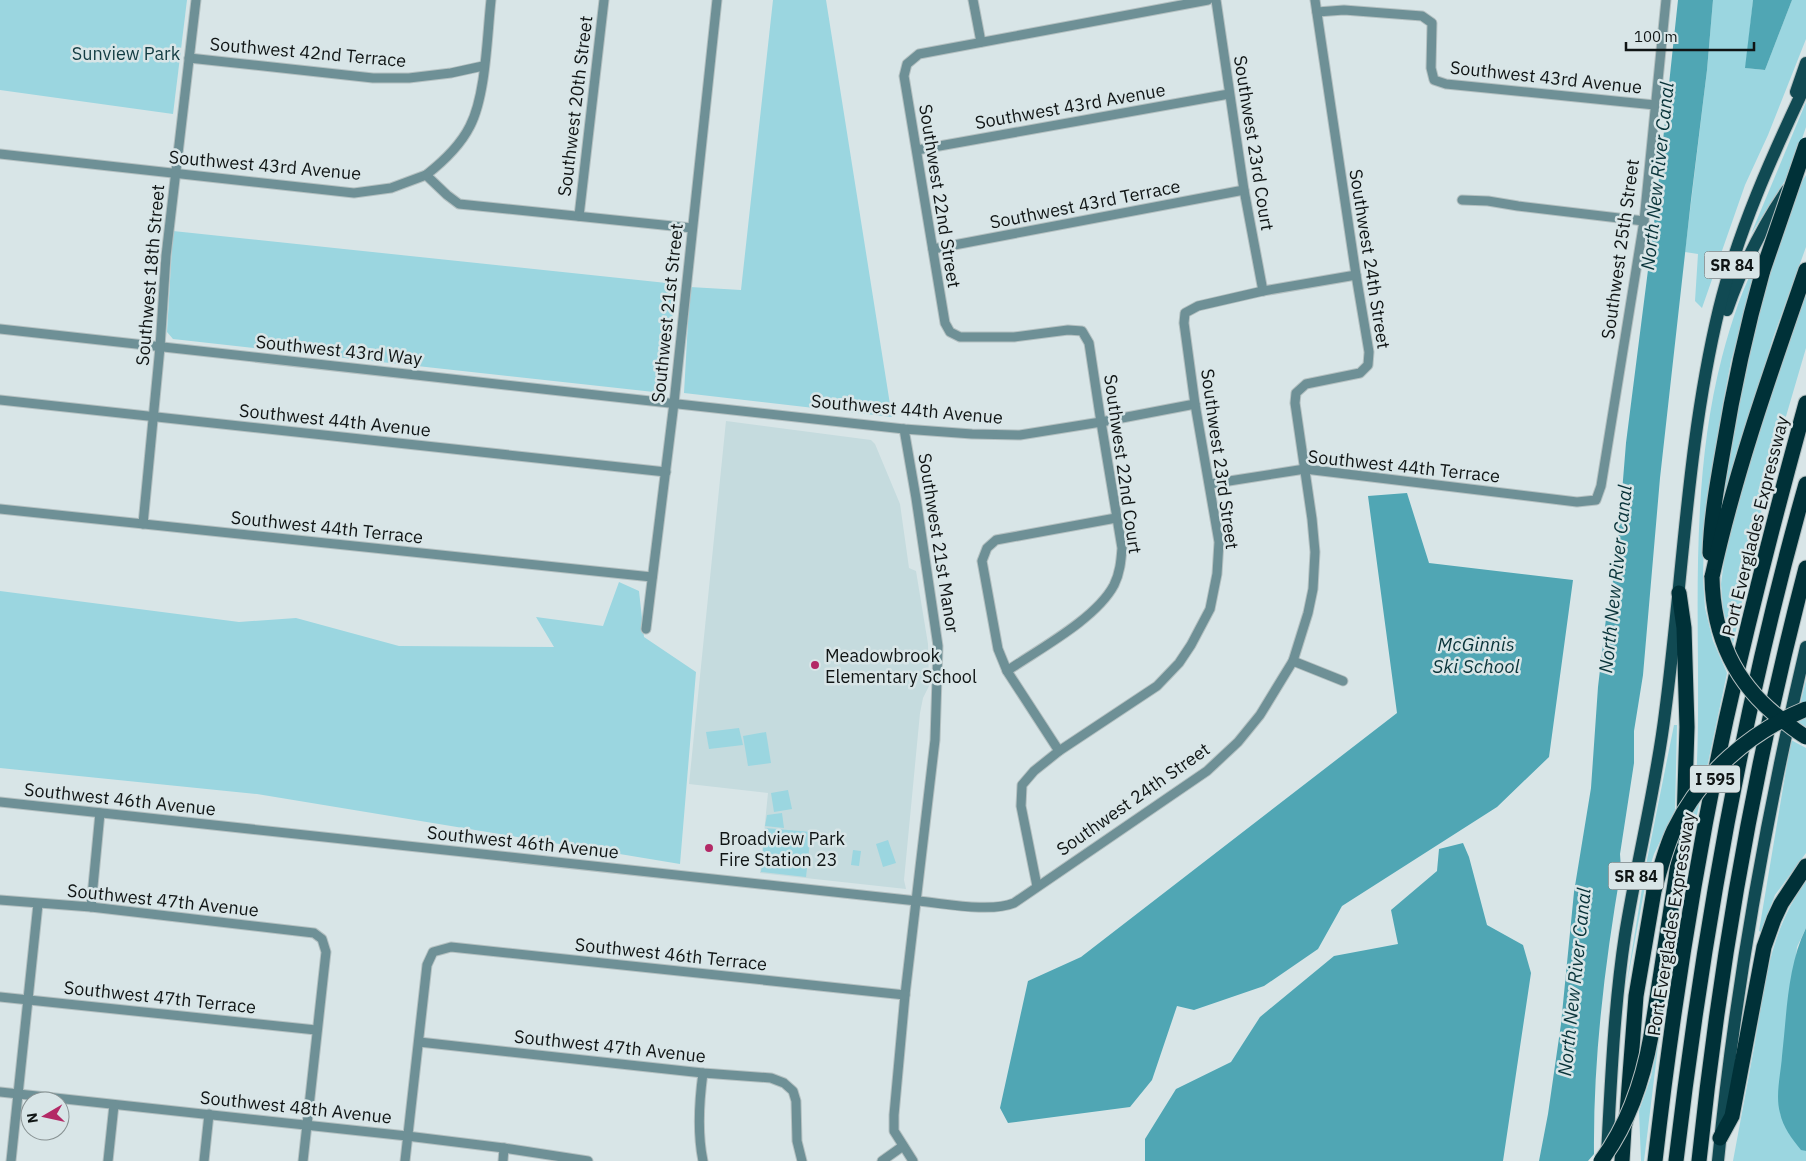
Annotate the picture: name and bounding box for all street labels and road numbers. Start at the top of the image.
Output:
street label: Southwest 20th Street [553,14,597,198]
street label: Southwest 42nd Terrace [209,32,407,72]
street label: Southwest 23rd Court [1229,54,1279,232]
street label: Southwest 43rd Avenue [1449,55,1643,99]
street label: Southwest 43rd Avenue [973,78,1167,134]
street label: Southwest 22nd Street [914,102,966,290]
street label: Southwest 43rd Avenue [168,145,362,185]
street label: Southwest 25th Street [1596,157,1644,341]
street label: Southwest 24th Street [1344,167,1396,351]
street label: Southwest 43rd Terrace [988,174,1182,234]
street label: Southwest 18th Street [131,183,169,367]
street label: Southwest 21st Street [646,222,688,404]
road number: SR 84 [1704,252,1760,278]
street label: Southwest 43rd Way [255,330,423,370]
street label: Southwest 23rd Street [1196,367,1244,551]
street label: Southwest 22nd Court [1099,373,1147,555]
street label: Southwest 44th Avenue [810,389,1004,429]
street label: Southwest 44th Avenue [238,399,432,442]
street label: Port Everglades Expressway [1716,413,1794,639]
street label: Southwest 44th Terrace [1307,444,1501,488]
street label: Southwest 21st Manor [913,451,965,635]
street label: Southwest 44th Terrace [230,505,424,549]
street label: Southwest 24th Street [1052,737,1214,861]
road number: I 595 [1690,766,1740,792]
street label: Southwest 46th Avenue [23,778,217,821]
street label: Port Everglades Expressway [1642,810,1700,1038]
street label: Southwest 46th Avenue [426,821,620,864]
road number: SR 84 [1608,862,1664,889]
street label: Southwest 47th Avenue [66,879,260,922]
street label: Southwest 46th Terrace [574,932,768,976]
street label: Southwest 47th Terrace [63,975,257,1019]
street label: Southwest 47th Avenue [513,1025,707,1068]
street label: Southwest 48th Avenue [199,1086,393,1129]

